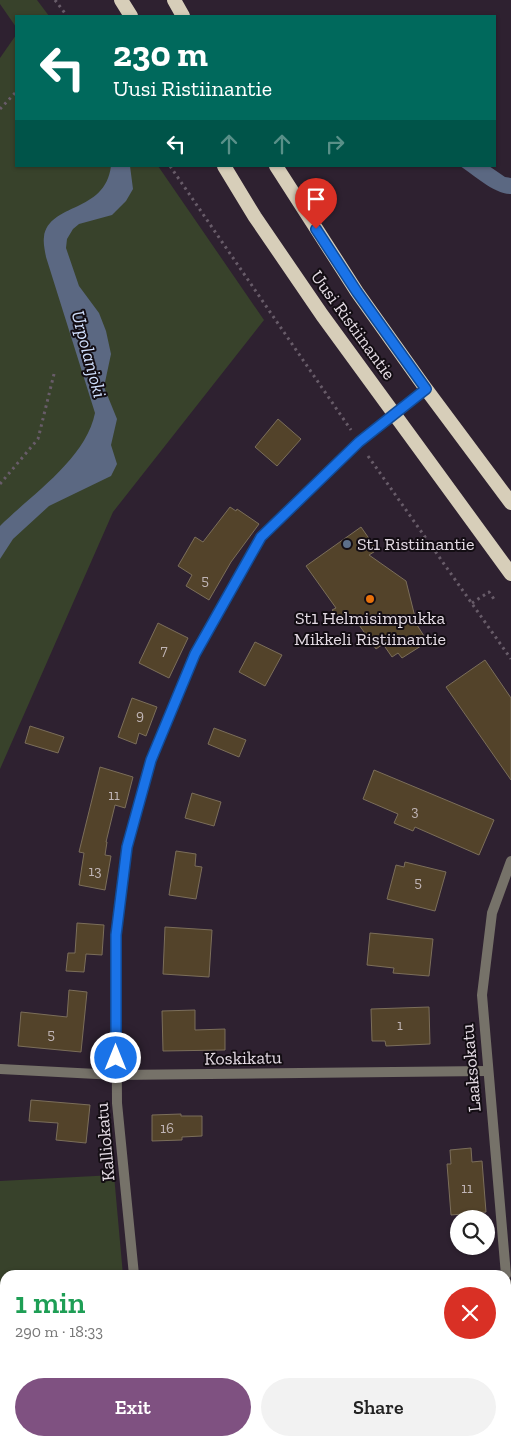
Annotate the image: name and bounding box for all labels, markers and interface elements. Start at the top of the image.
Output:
text: 230 m [113,33,208,75]
icon: left [30,35,95,100]
text: Uusi Ristiinantie [113,75,272,102]
icon: left [162,130,190,158]
icon: ahead [215,130,243,158]
icon: ahead [268,130,296,158]
icon: right [321,130,349,158]
pin [295,178,337,229]
icon: arrive [302,185,330,213]
street label: Uusi Ristiinantie [306,266,400,384]
water label: Urpolanjoki [66,308,112,400]
place label: St1 Ristiinantie [357,533,475,555]
marker: St1 Ristiinantie [341,538,353,550]
house number: 5 [201,571,209,589]
marker: St1 Helmisimpukka Mikkeli Ristiinantie [364,593,376,605]
place label: St1 Helmisimpukka Mikkeli Ristiinantie [294,607,446,650]
house number: 7 [160,641,168,659]
house number: 9 [136,706,144,724]
house number: 11 [108,786,120,804]
house number: 3 [411,802,419,820]
house number: 13 [88,862,102,880]
house number: 5 [414,873,422,891]
house number: 1 [397,1016,403,1034]
street label: Laaksokatu [456,1023,486,1113]
house number: 5 [47,1025,55,1043]
position arrow [89,1031,141,1083]
street label: Koskikatu [204,1046,282,1070]
street label: Kalliokatu [91,1102,119,1182]
house number: 16 [160,1119,174,1137]
house number: 11 [461,1179,473,1197]
map controls [450,1210,495,1255]
button: search [450,1210,495,1255]
text: 1 min [15,1285,85,1321]
button: close [444,1287,496,1339]
text: 290 m · 18:33 [15,1322,103,1341]
button: Exit [15,1378,251,1436]
button: Share [261,1378,496,1436]

